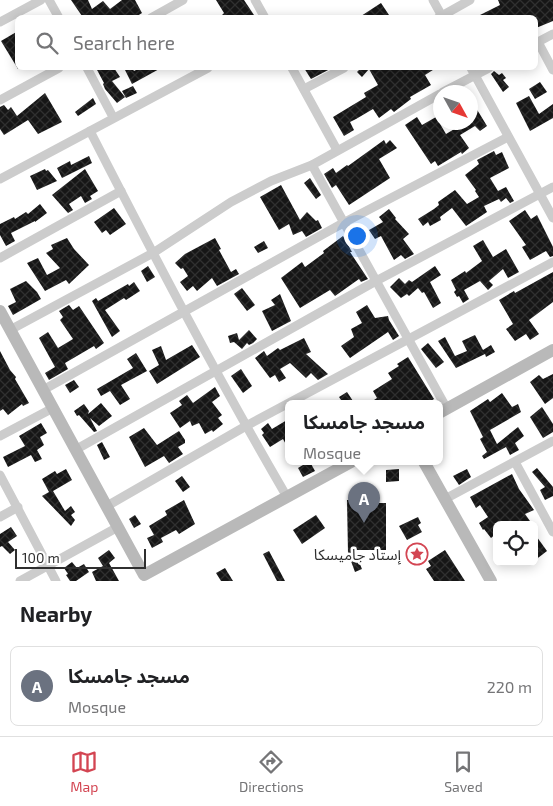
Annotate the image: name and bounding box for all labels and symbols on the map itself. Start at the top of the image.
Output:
north arrow [433,85,478,130]
your location [344,223,370,249]
pin: A [348,482,380,523]
place icon: إستاد جاميسكا [405,542,429,566]
place label: إستاد جاميسكا [314,545,402,565]
scale bar [15,546,146,569]

